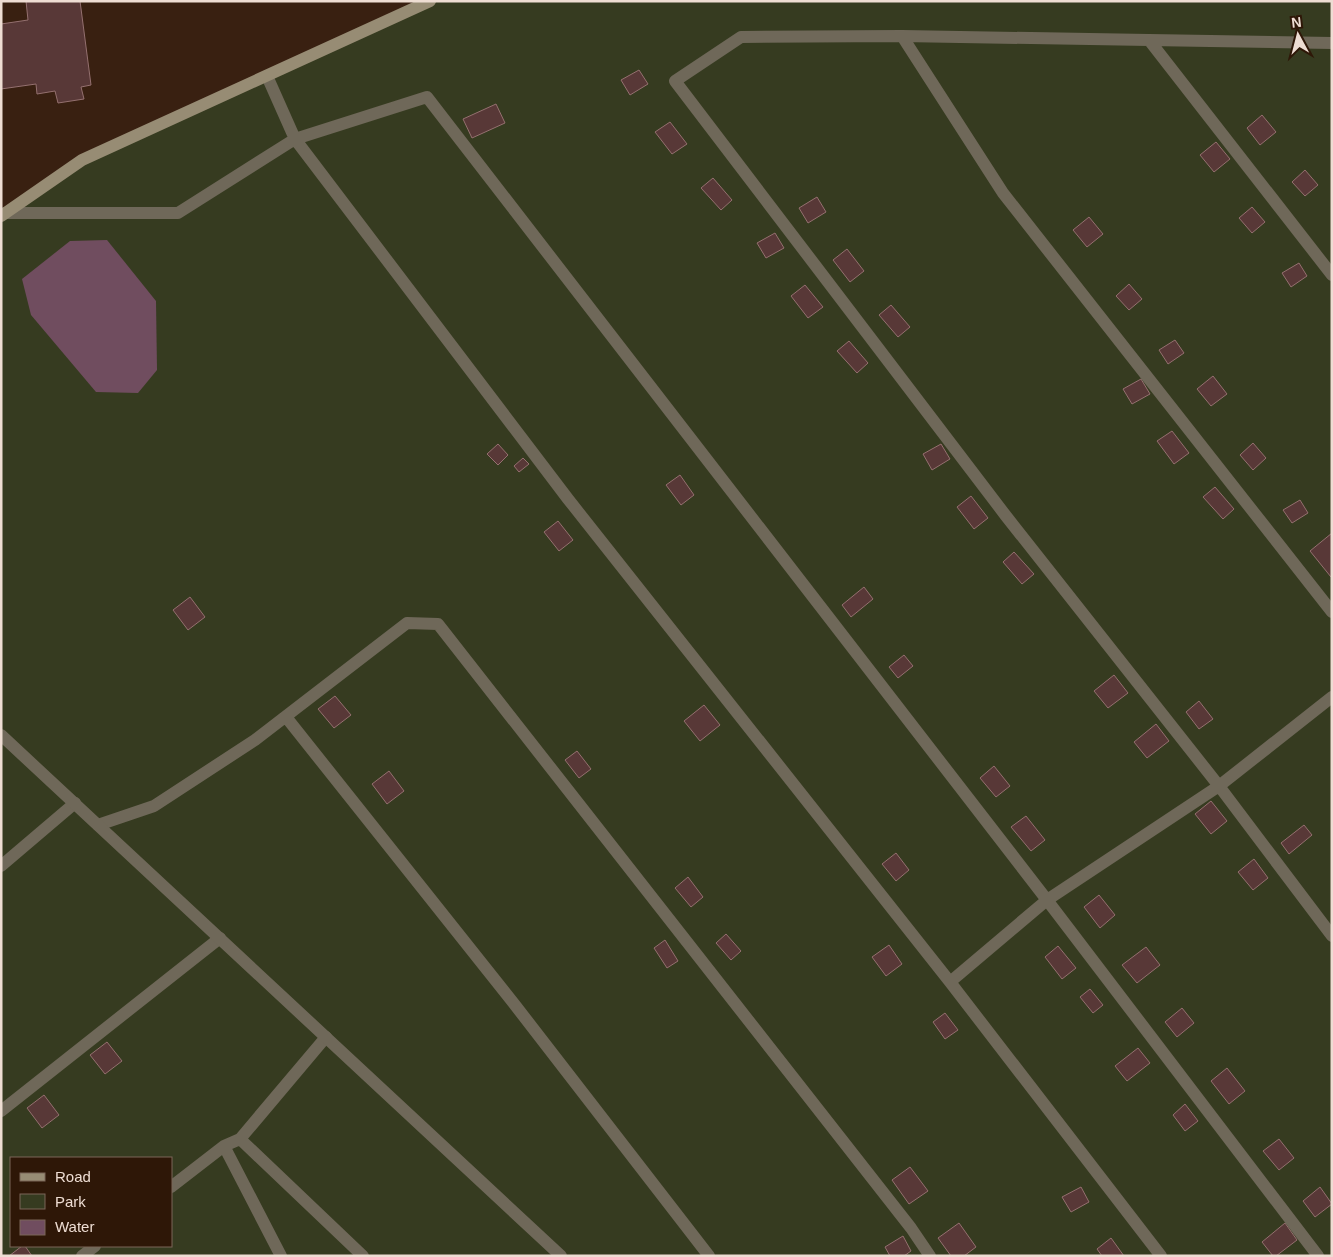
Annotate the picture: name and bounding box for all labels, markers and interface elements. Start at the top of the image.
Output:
north arrow [1273,10,1323,60]
text: N [1290,14,1302,31]
legend [10,1157,172,1247]
text: Road [55,1168,91,1185]
text: Park [55,1193,86,1210]
text: Water [55,1218,94,1235]

